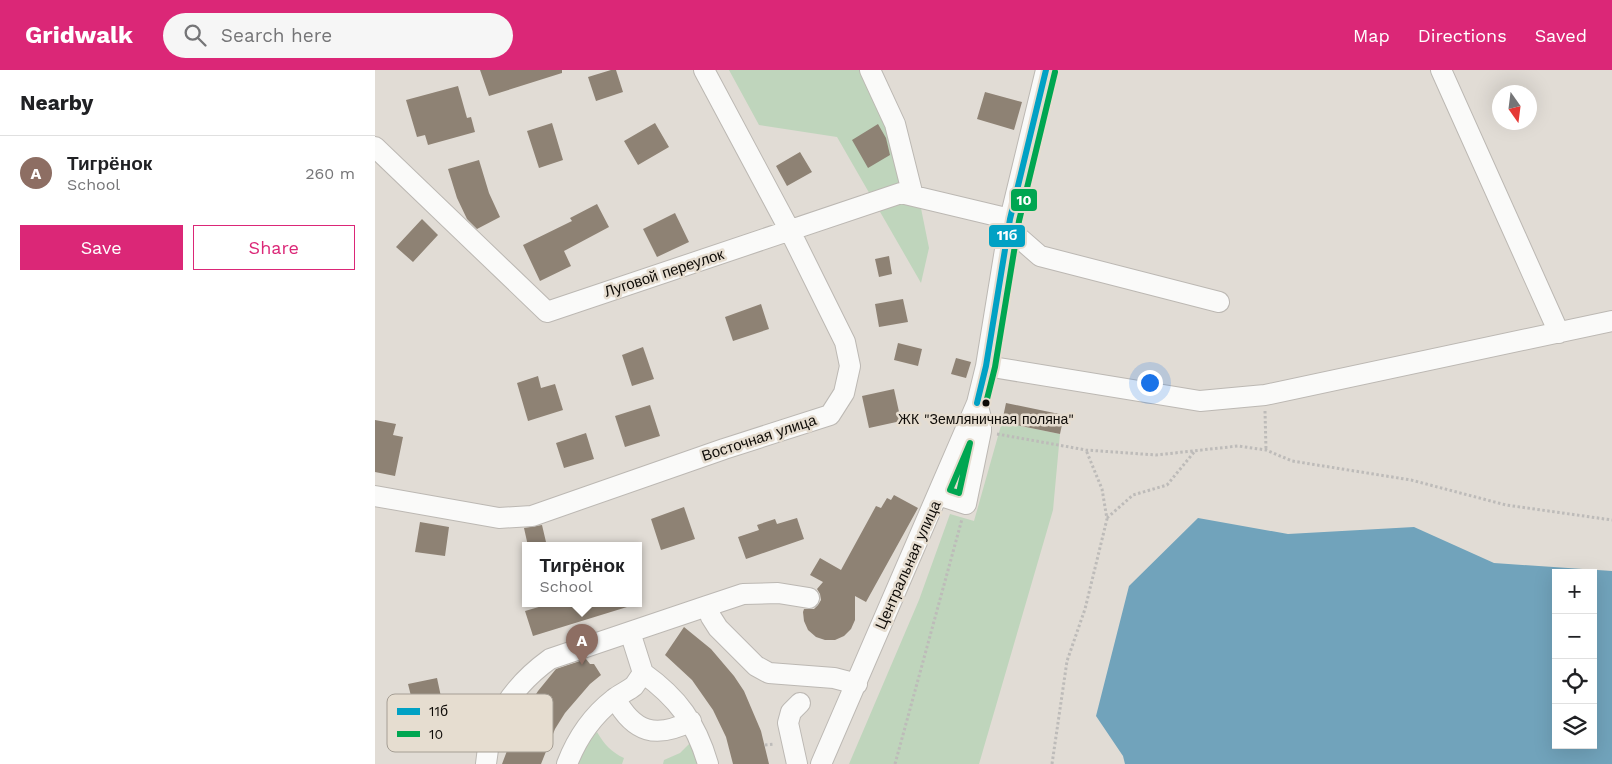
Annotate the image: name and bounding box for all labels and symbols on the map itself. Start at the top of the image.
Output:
north arrow [1492,85,1537,130]
line badge: 10 [1010,188,1038,212]
text: 10 [1016,192,1032,208]
line badge: 11б [988,224,1026,248]
text: 11б [997,227,1018,243]
street label: Луговой переулок [602,245,726,301]
your location [1137,370,1163,396]
marker: ЖК "Земляничная поляна" [981,398,991,408]
street label: Восточная улица [699,411,819,465]
place label: ЖК "Земляничная поляна" [898,411,1074,427]
street label: Центральная улица [872,497,945,632]
pin: A [566,624,598,665]
legend [387,694,553,752]
text: 11б [429,703,448,719]
text: 10 [429,726,443,742]

